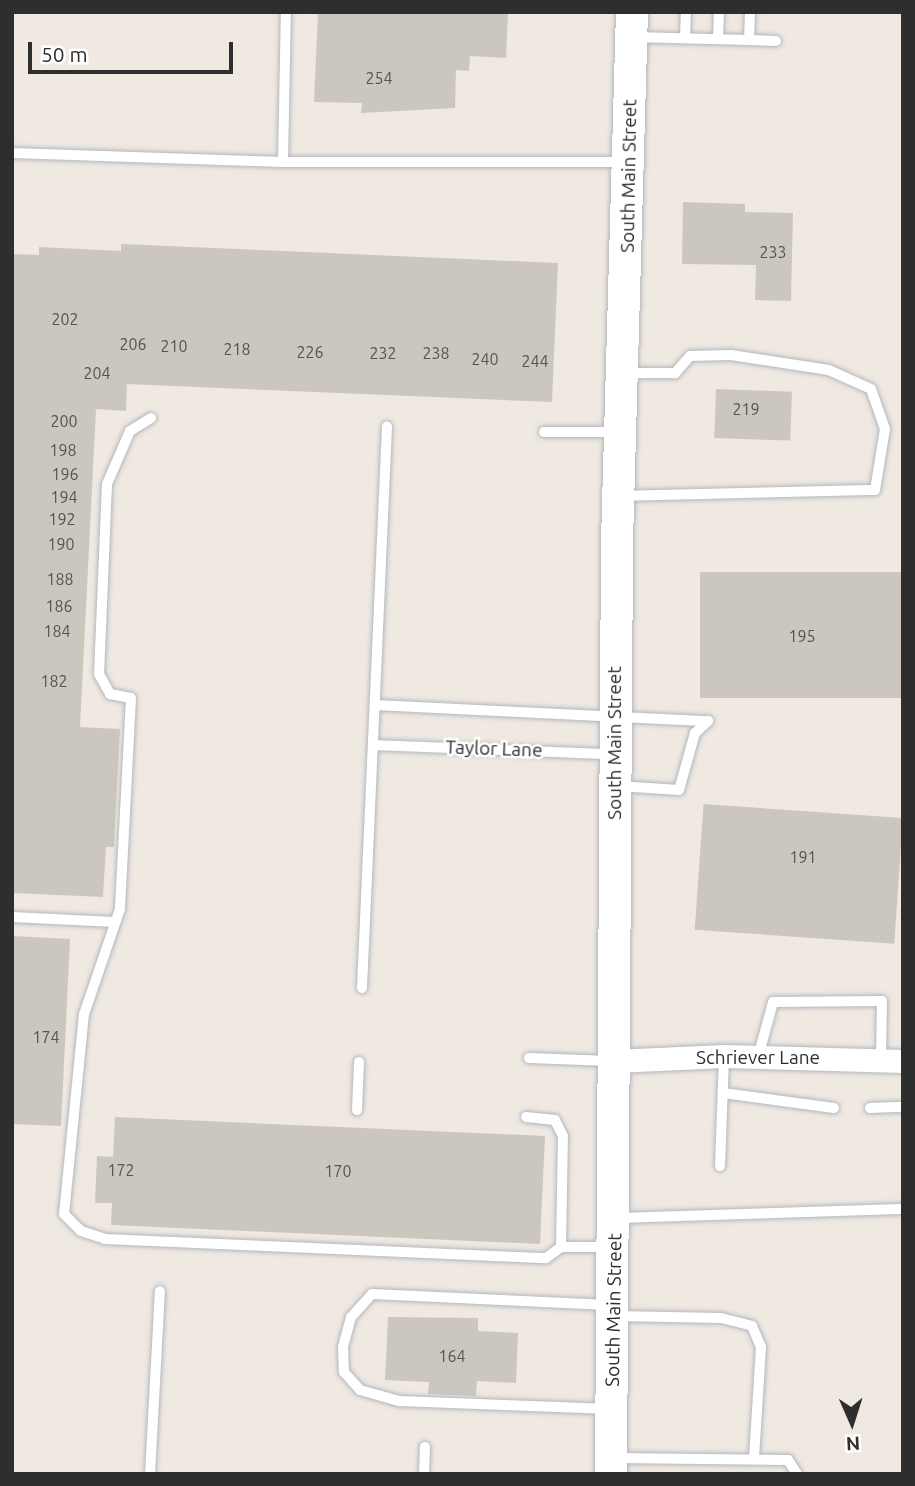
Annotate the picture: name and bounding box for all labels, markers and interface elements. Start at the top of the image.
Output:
scale bar [32,28,236,72]
text: 50 m [41,42,88,66]
house number: 254 [365,68,393,88]
street label: South Main Street [616,99,642,253]
house number: 233 [759,242,787,262]
house number: 202 [51,309,79,329]
house number: 206 [119,334,147,354]
house number: 210 [160,336,188,356]
house number: 218 [223,339,251,359]
house number: 226 [296,342,324,362]
house number: 232 [369,343,397,363]
house number: 238 [422,343,450,363]
house number: 240 [471,349,499,369]
house number: 244 [521,351,549,371]
house number: 204 [83,363,111,383]
house number: 219 [732,399,760,419]
house number: 200 [50,411,78,431]
house number: 198 [49,440,77,460]
house number: 196 [51,464,79,484]
house number: 194 [50,487,78,507]
house number: 192 [48,509,76,529]
house number: 190 [47,534,75,554]
house number: 188 [46,569,74,589]
house number: 186 [45,596,73,616]
house number: 184 [43,621,71,641]
house number: 195 [788,626,816,646]
street label: South Main Street [604,666,626,820]
house number: 182 [40,671,68,691]
street label: Taylor Lane [445,736,543,762]
house number: 191 [789,847,817,867]
house number: 174 [32,1027,60,1047]
street label: Schriever Lane [696,1047,820,1069]
house number: 172 [107,1160,135,1180]
house number: 170 [324,1161,352,1181]
street label: South Main Street [601,1233,627,1387]
house number: 164 [438,1346,466,1366]
north arrow [817,1388,887,1458]
text: N [845,1433,861,1455]

